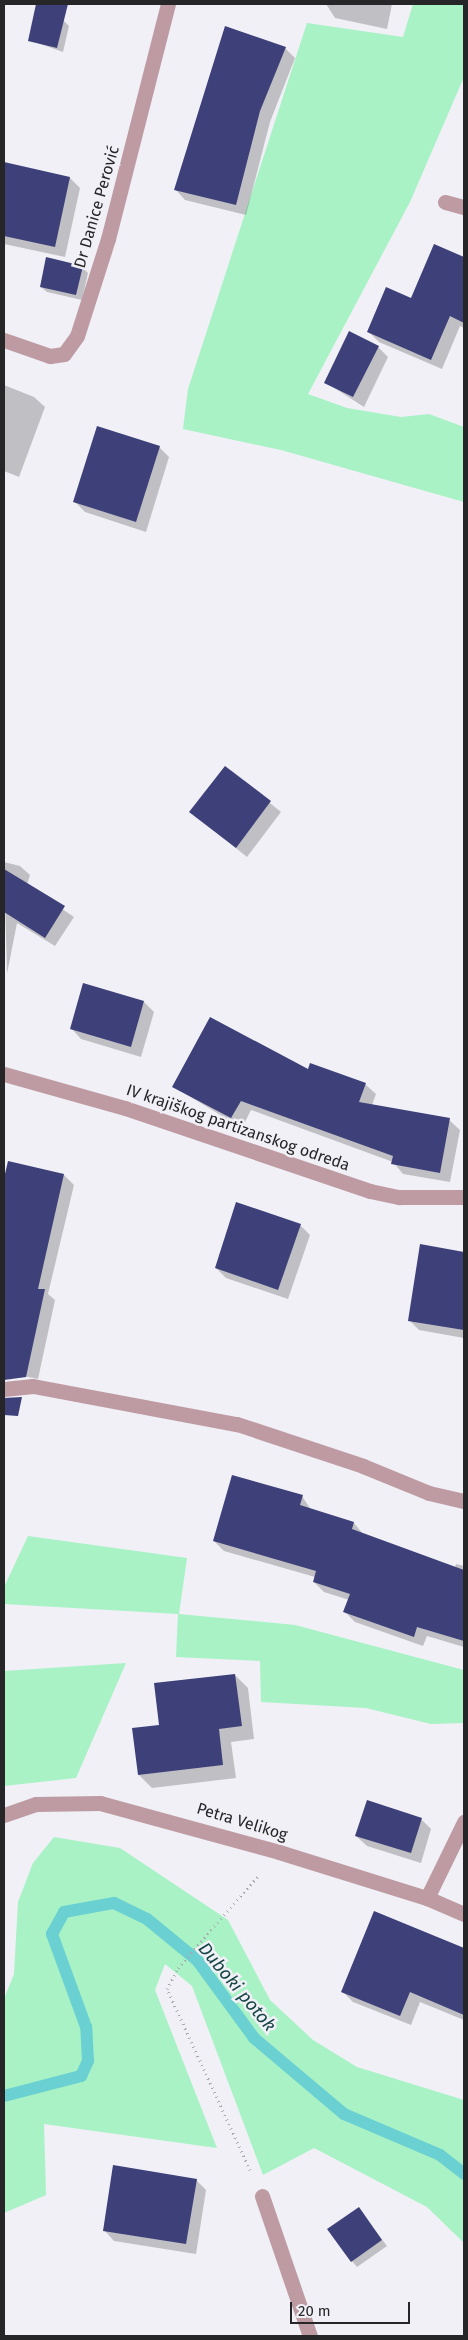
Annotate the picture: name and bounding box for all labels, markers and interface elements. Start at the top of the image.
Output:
street label: Dr Danice Perović [70,144,124,270]
street label: IV krajiškog partizanskog odreda [124,1081,352,1175]
street label: Petra Velikog [194,1799,290,1845]
water label: Duboki potok [194,1938,280,2036]
scale bar [293,2292,413,2324]
text: 20 m [298,2302,331,2320]

